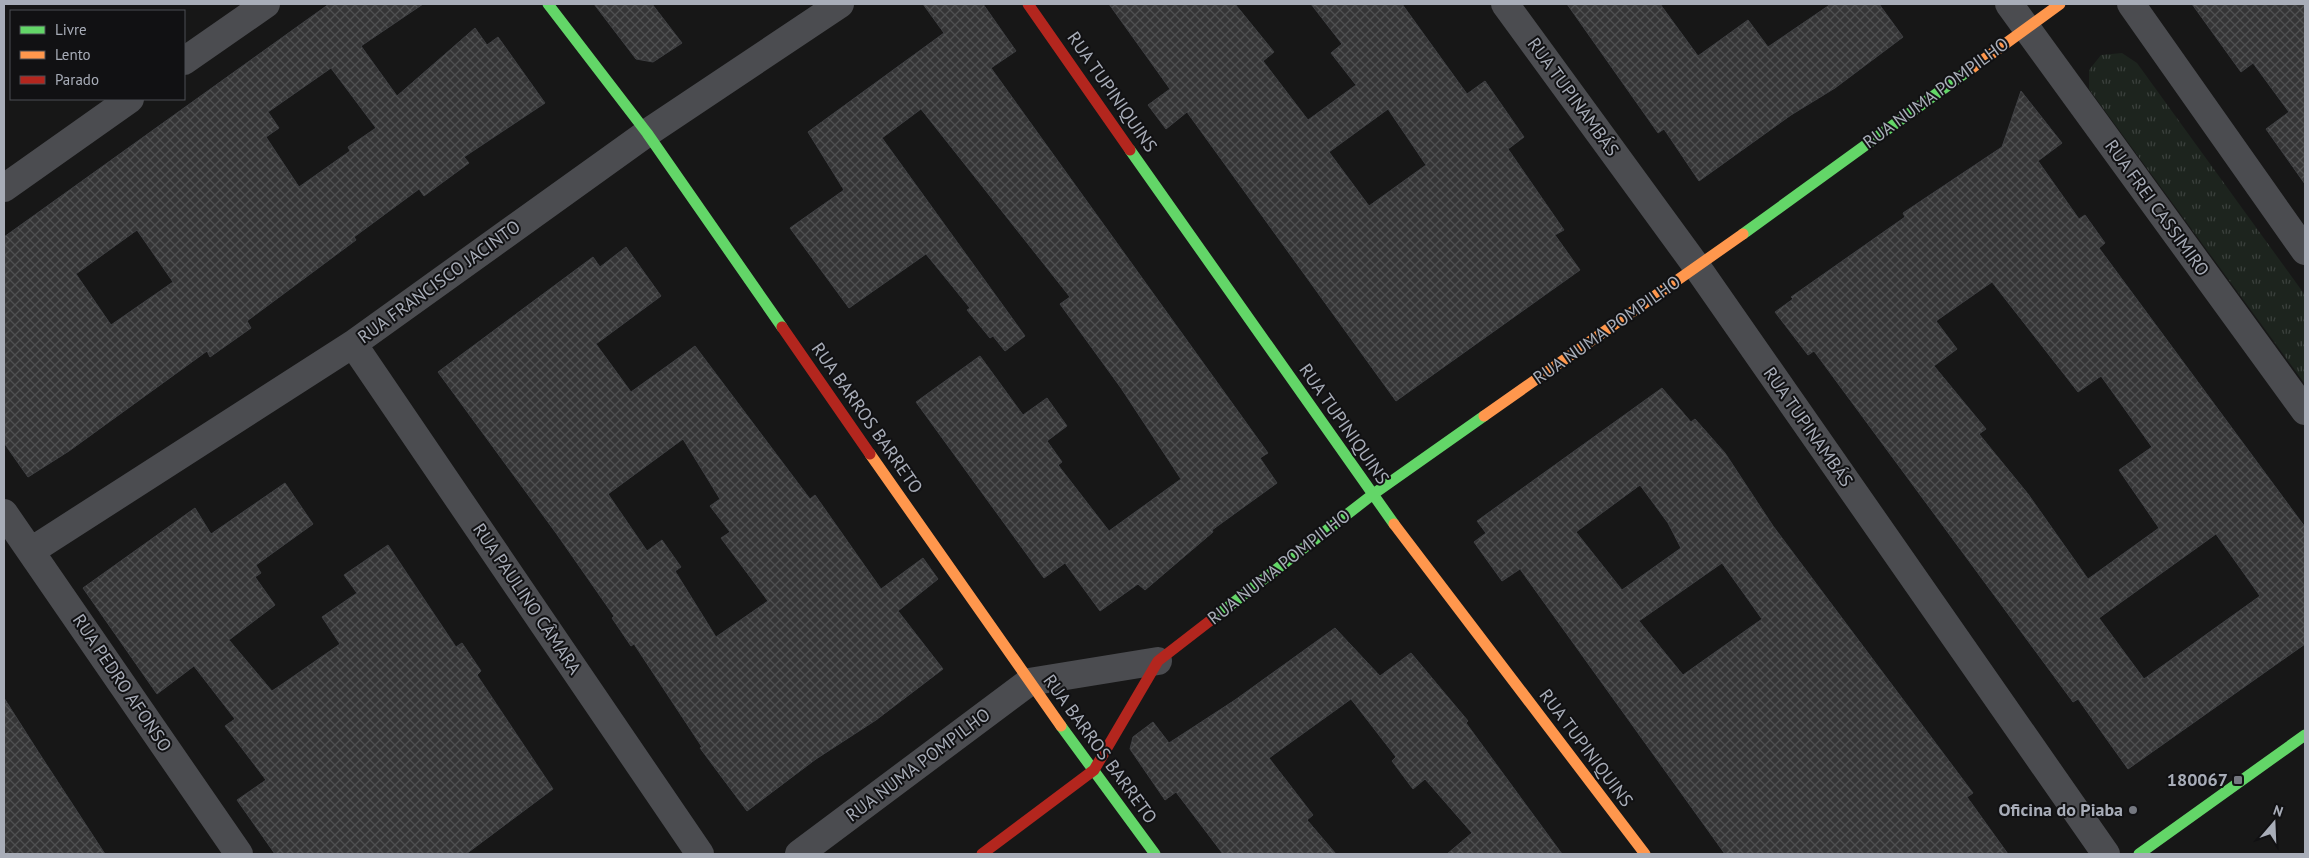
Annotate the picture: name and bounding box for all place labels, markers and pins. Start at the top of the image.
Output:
place label: 180067 [2167,768,2228,791]
marker: 180067 [2232,774,2244,786]
place label: Oficina do Piaba [1998,798,2123,821]
marker: Oficina do Piaba [2127,804,2139,816]

